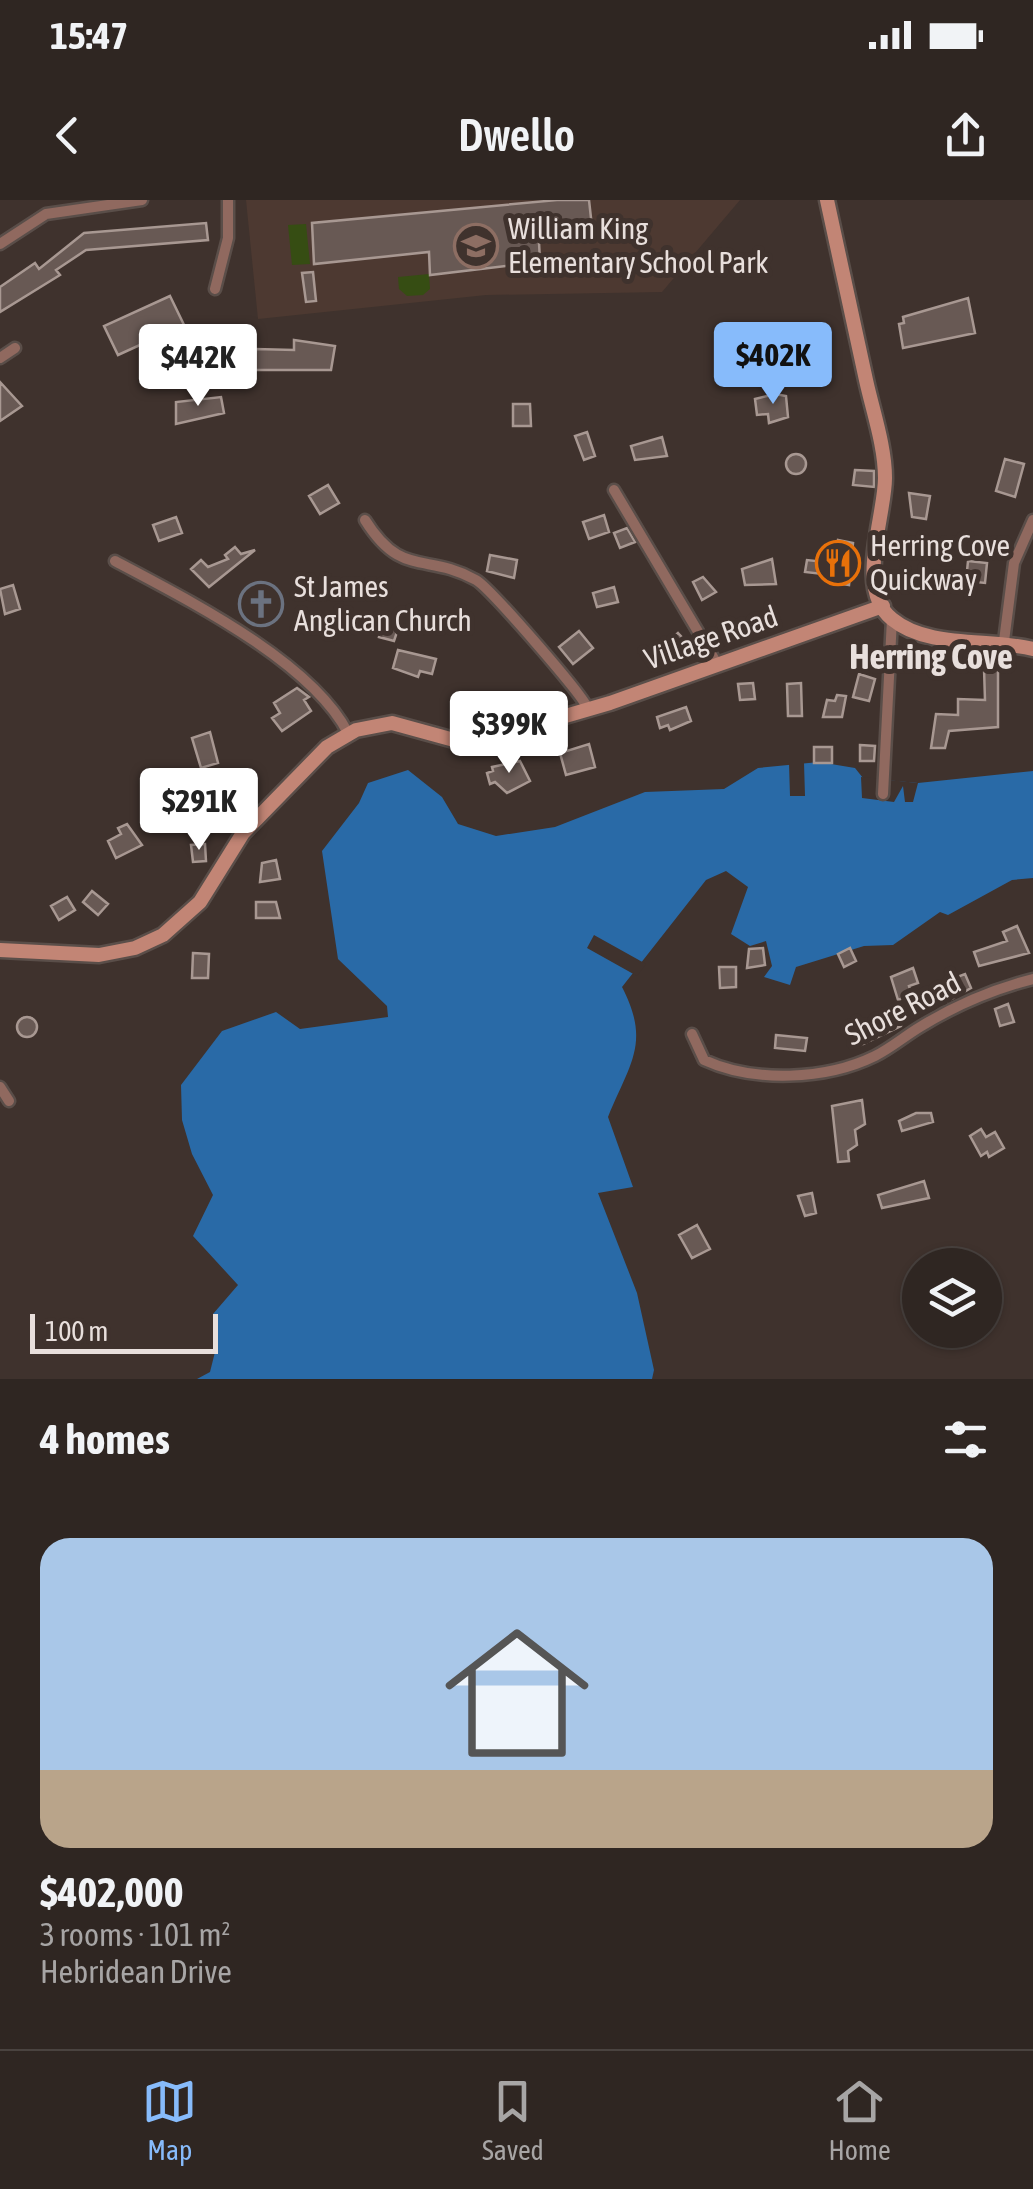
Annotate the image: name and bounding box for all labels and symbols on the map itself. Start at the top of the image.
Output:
place label: William King Elementary School Park [508,211,768,279]
school or university icon: William King Elementary School Park [453,223,499,269]
pin: $402K [703,322,843,407]
pin: $442K [128,324,268,409]
place label: Herring Cove Quickway [870,528,1010,596]
restaurant icon: Herring Cove Quickway [815,540,861,586]
place label: St James Anglican Church [294,569,472,637]
church icon: St James Anglican Church [238,581,284,627]
street label: Village Road [640,598,782,676]
district label: Herring Cove [849,636,1013,676]
pin: $399K [439,691,579,776]
pin: $291K [129,768,269,853]
street label: Shore Road [839,965,966,1052]
scale bar [30,1309,218,1354]

